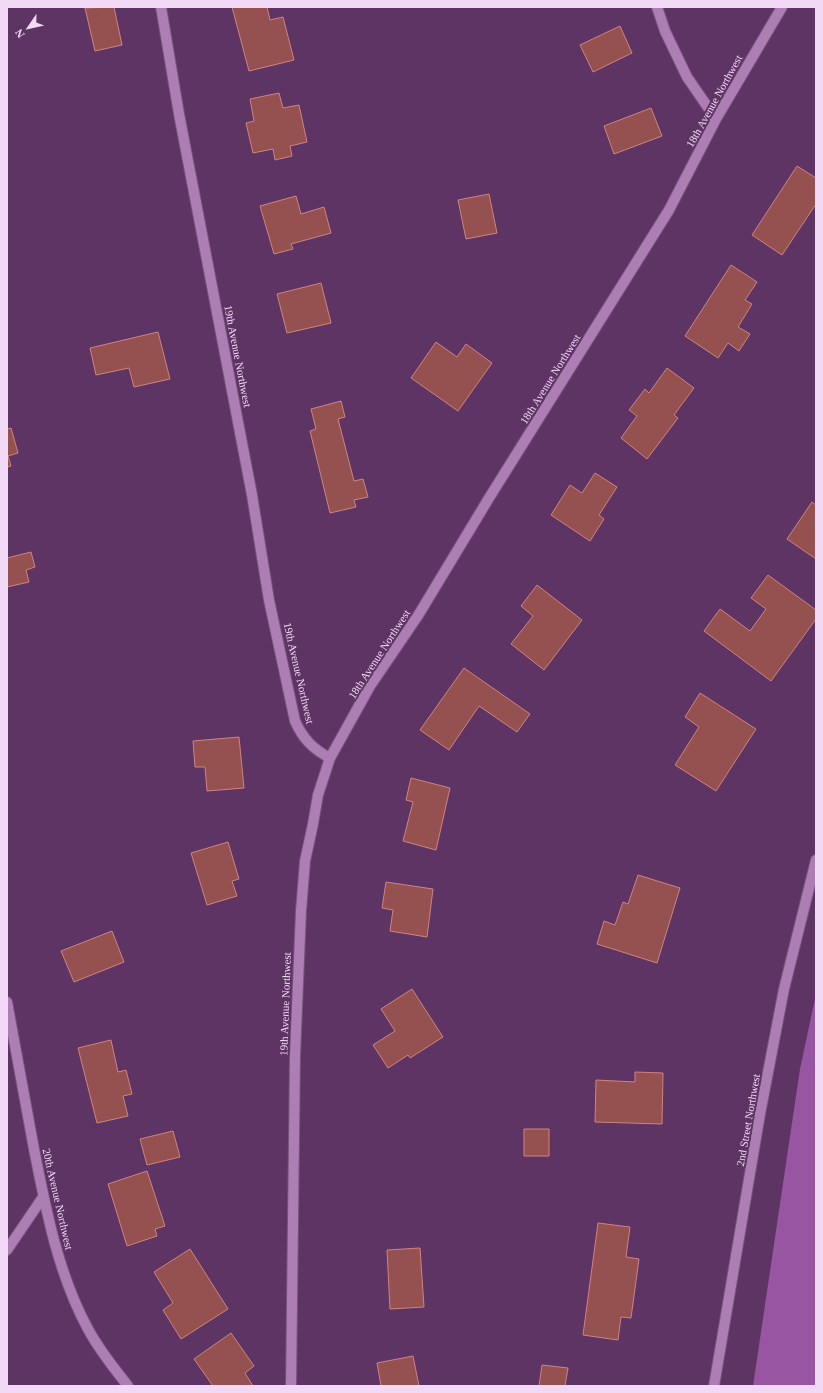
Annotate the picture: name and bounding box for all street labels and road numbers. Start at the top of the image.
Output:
street label: 18th Avenue Northwest [684,53,744,149]
street label: 19th Avenue Northwest [222,304,254,408]
street label: 18th Avenue Northwest [517,332,583,426]
street label: 18th Avenue Northwest [346,607,412,701]
street label: 19th Avenue Northwest [281,621,317,725]
street label: 19th Avenue Northwest [277,952,293,1056]
street label: 2nd Street Northwest [734,1073,762,1167]
street label: 20th Avenue Northwest [40,1147,76,1251]

